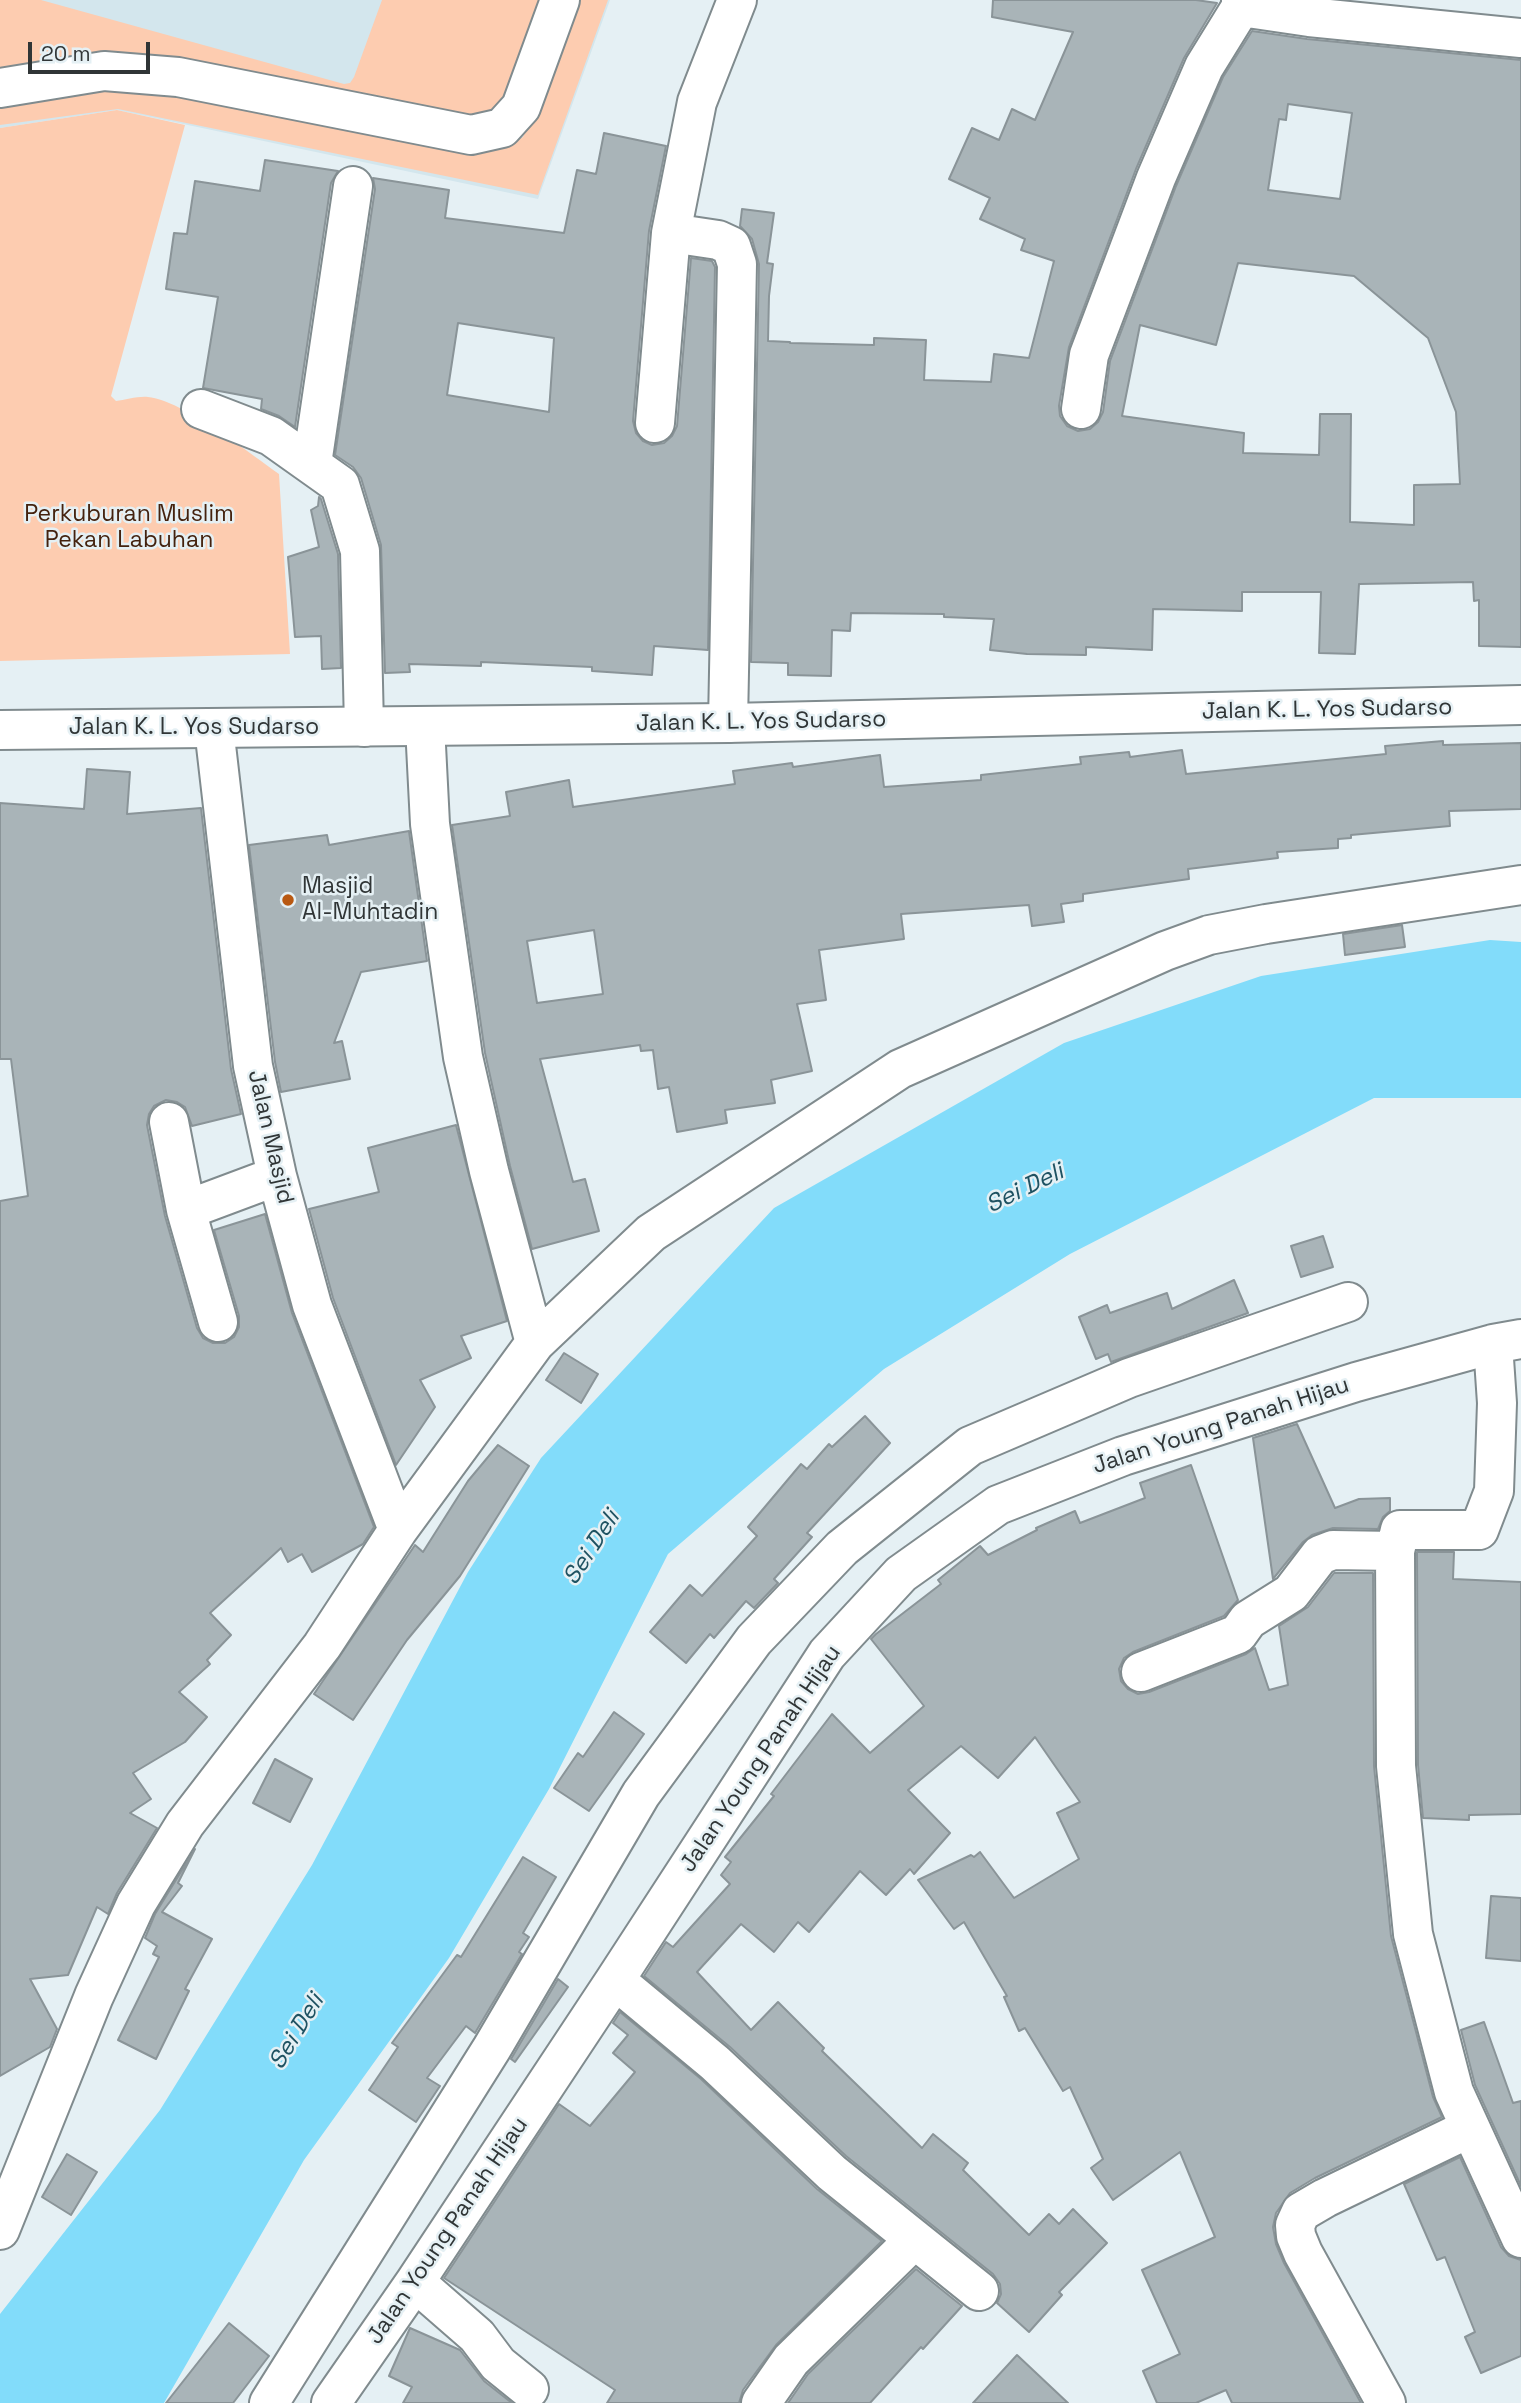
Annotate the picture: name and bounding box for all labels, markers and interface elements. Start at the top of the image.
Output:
scale bar [32,28,154,72]
text: 20 m [41,40,91,67]
park label: Perkuburan Muslim Pekan Labuhan [24,501,234,555]
street label: Jalan K. L. Yos Sudarso [1202,694,1452,726]
street label: Jalan K. L. Yos Sudarso [636,706,886,738]
street label: Jalan K. L. Yos Sudarso [69,714,319,742]
place label: Masjid Al-Muhtadin [302,873,438,927]
marker: Masjid Al-Muhtadin [280,892,296,908]
street label: Jalan Masjid [241,1067,299,1207]
water label: Sei Deli [981,1158,1069,1220]
street label: Jalan Young Panah Hijau [1089,1371,1353,1481]
water label: Sei Deli [557,1505,627,1591]
street label: Jalan Young Panah Hijau [675,1640,847,1878]
water label: Sei Deli [263,1989,331,2075]
street label: Jalan Young Panah Hijau [362,2112,534,2350]

